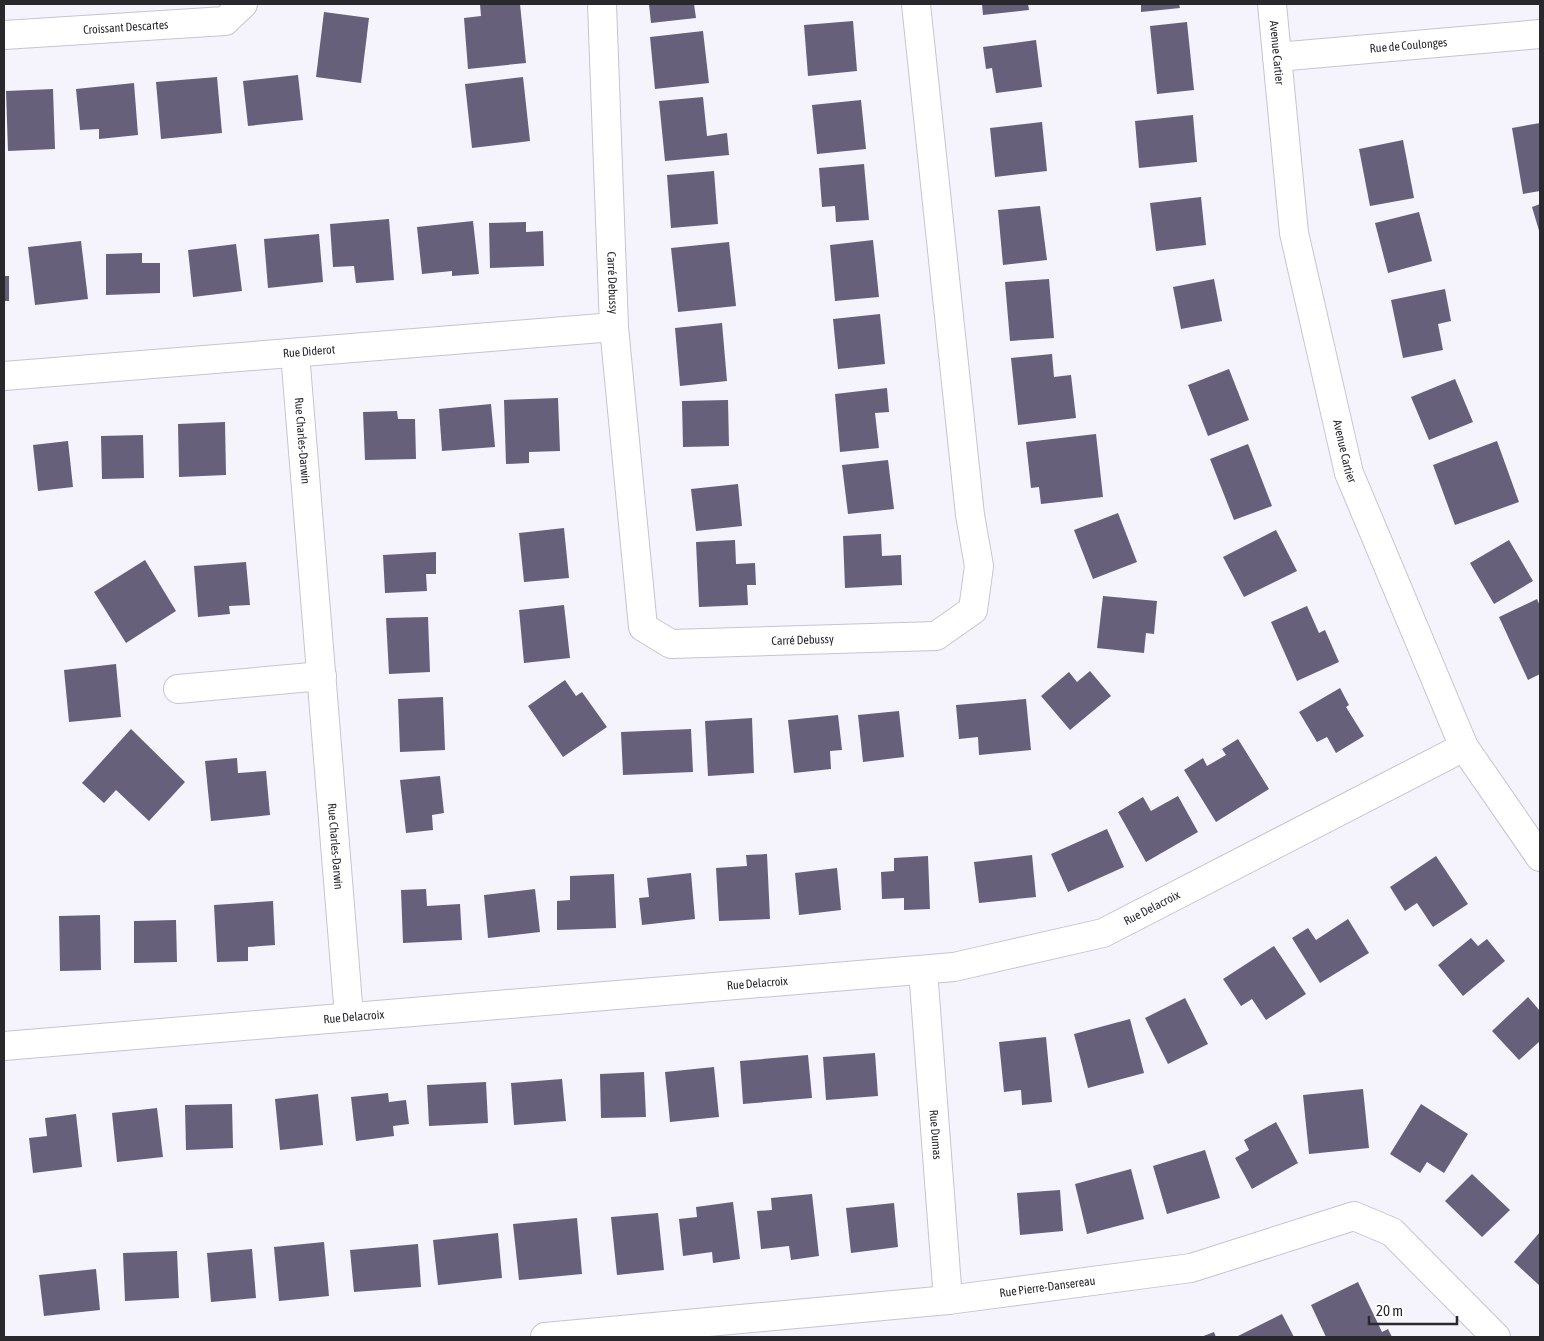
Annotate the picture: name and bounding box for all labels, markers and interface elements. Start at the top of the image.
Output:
street label: Croissant Descartes [83,18,169,37]
street label: Avenue Cartier [1267,20,1287,86]
street label: Rue de Coulonges [1369,35,1448,56]
street label: Carré Debussy [604,251,621,314]
street label: Rue Diderot [282,342,336,361]
street label: Rue Charles-Darwin [292,397,313,484]
street label: Avenue Cartier [1330,418,1360,485]
street label: Carré Debussy [771,632,834,648]
street label: Rue Charles-Darwin [325,803,346,890]
street label: Rue Delacroix [1121,888,1182,928]
street label: Rue Delacroix [726,974,789,993]
street label: Rue Delacroix [323,1007,385,1026]
street label: Rue Dumas [927,1109,944,1160]
street label: Rue Pierre-Dansereau [999,1274,1096,1300]
scale bar [1369,1294,1456,1326]
text: 20 m [1376,1302,1403,1319]

